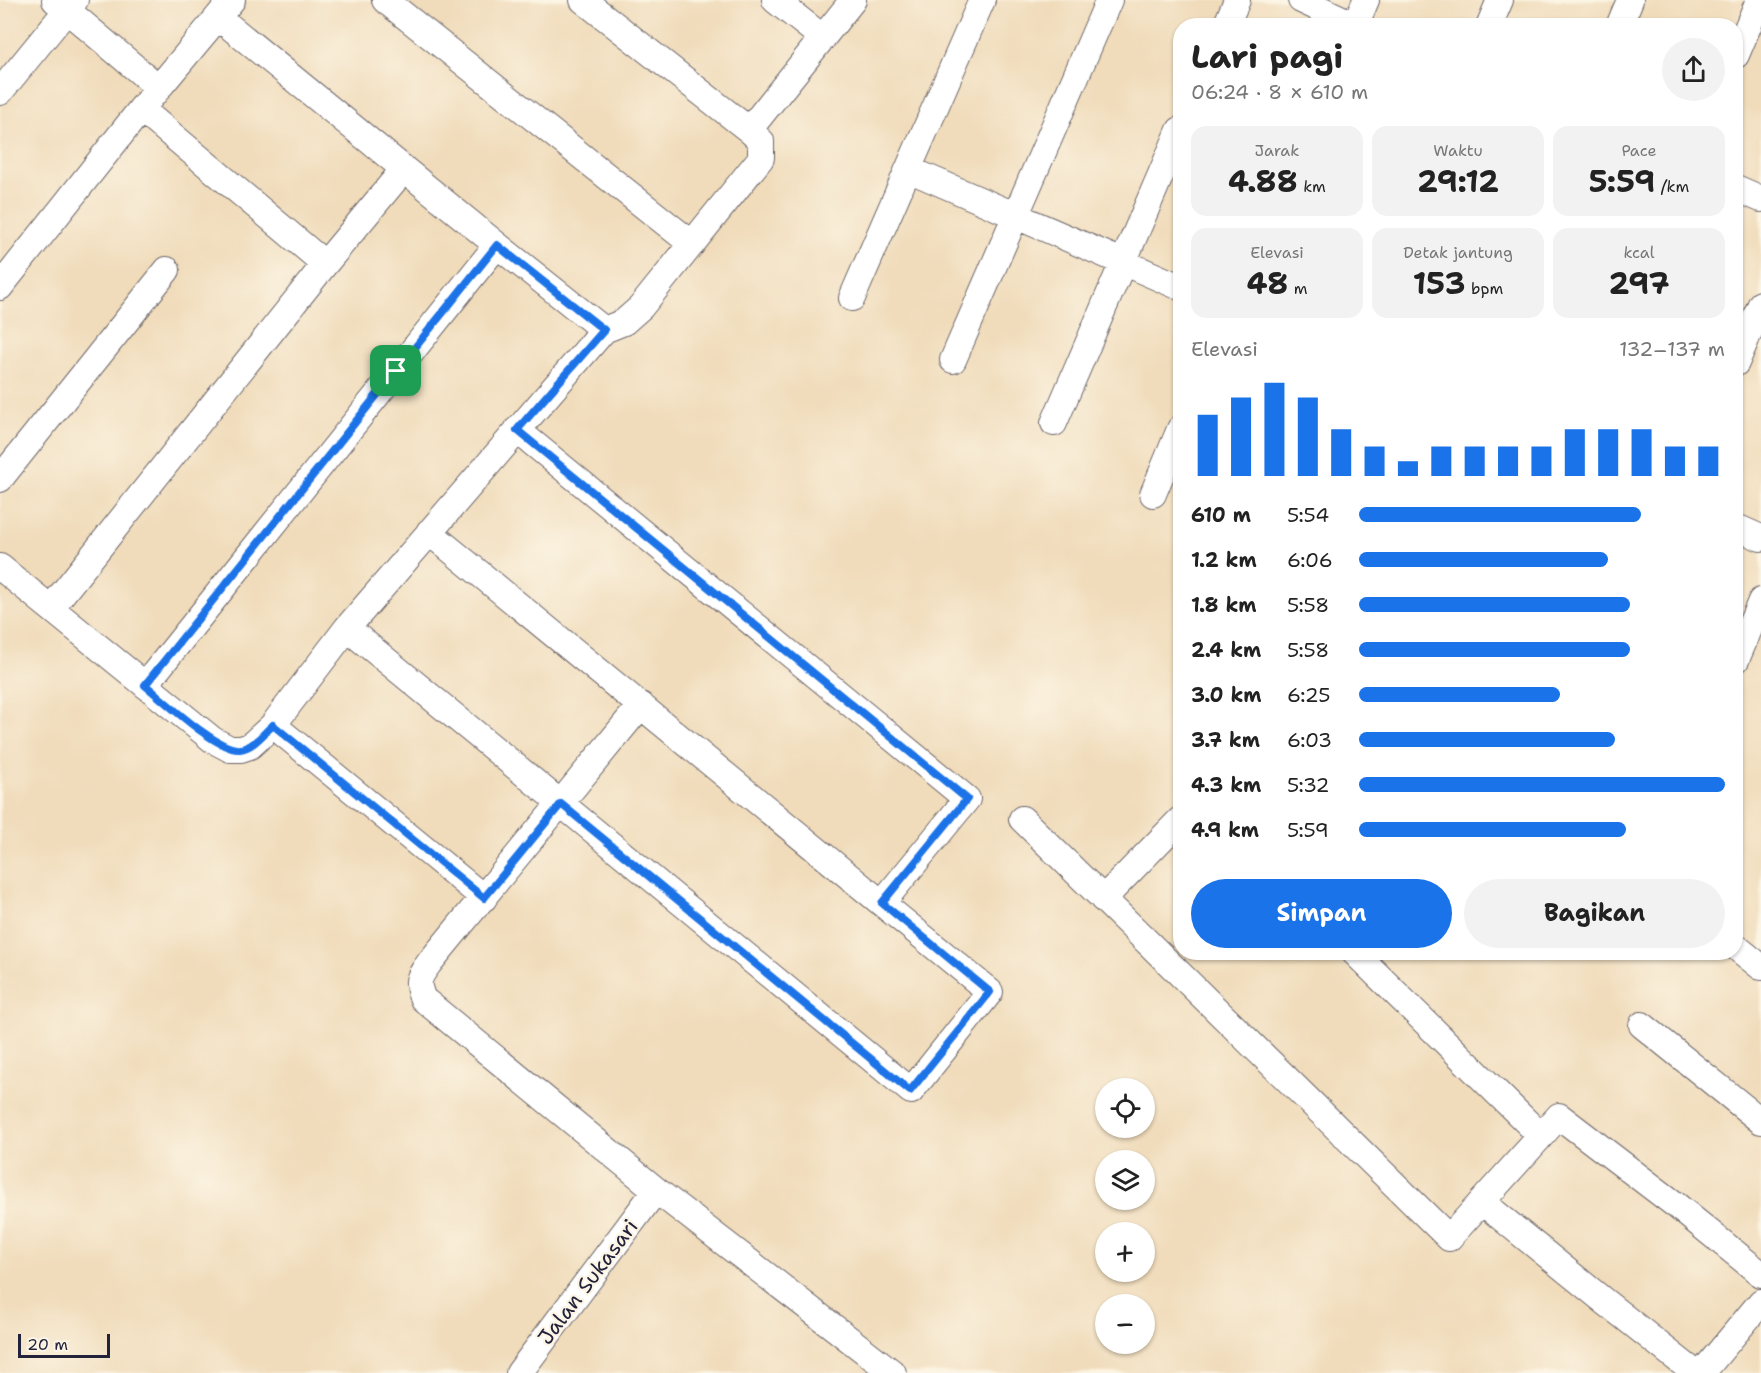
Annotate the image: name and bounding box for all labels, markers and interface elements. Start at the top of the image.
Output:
text: Lari pagi [1191,34,1343,79]
button: share [1662,38,1725,101]
text: 06:24 · 8 × 610 m [1191,79,1368,105]
text: Jarak [1255,140,1299,161]
text: Waktu [1433,140,1483,161]
text: Pace [1621,140,1657,161]
text: 4.88 [1228,161,1298,202]
text: 29:12 [1417,161,1499,202]
text: 5:59 [1589,161,1655,202]
text: km [1298,176,1326,197]
text: /km [1655,176,1689,197]
text: Elevasi [1250,242,1304,263]
text: Detak jantung [1403,242,1513,263]
text: kcal [1623,242,1655,263]
text: 48 [1246,263,1288,304]
text: 153 [1413,263,1466,304]
text: 297 [1608,263,1670,304]
text: m [1288,278,1308,299]
text: bpm [1466,278,1503,299]
text: Elevasi [1191,336,1258,362]
text: 132–137 m [1619,336,1725,362]
pin [370,345,421,396]
icon: arrive [379,354,412,387]
text: 610 m [1191,502,1251,528]
text: 5:54 [1287,502,1329,528]
text: 1.2 km [1191,547,1257,573]
text: 6:06 [1287,547,1333,573]
text: 1.8 km [1191,592,1257,618]
text: 5:58 [1287,592,1329,618]
text: 2.4 km [1191,637,1261,663]
text: 5:58 [1287,637,1329,663]
text: 3.0 km [1191,682,1262,708]
text: 6:25 [1287,682,1331,708]
text: 3.7 km [1191,727,1260,753]
text: 6:03 [1287,727,1332,753]
text: 4.3 km [1191,772,1261,798]
text: 5:32 [1287,772,1330,798]
text: 4.9 km [1191,817,1259,843]
text: 5:59 [1287,817,1329,843]
button: Simpan [1191,879,1452,948]
button: Bagikan [1464,879,1725,948]
map controls [1095,1078,1155,1354]
button: locate [1095,1078,1155,1138]
button: layers [1095,1150,1155,1210]
street label: Jalan Sukasari [532,1214,644,1350]
button: + [1095,1222,1155,1282]
button: − [1095,1294,1155,1354]
scale bar [18,1331,110,1358]
text: 20 m [27,1334,68,1355]

